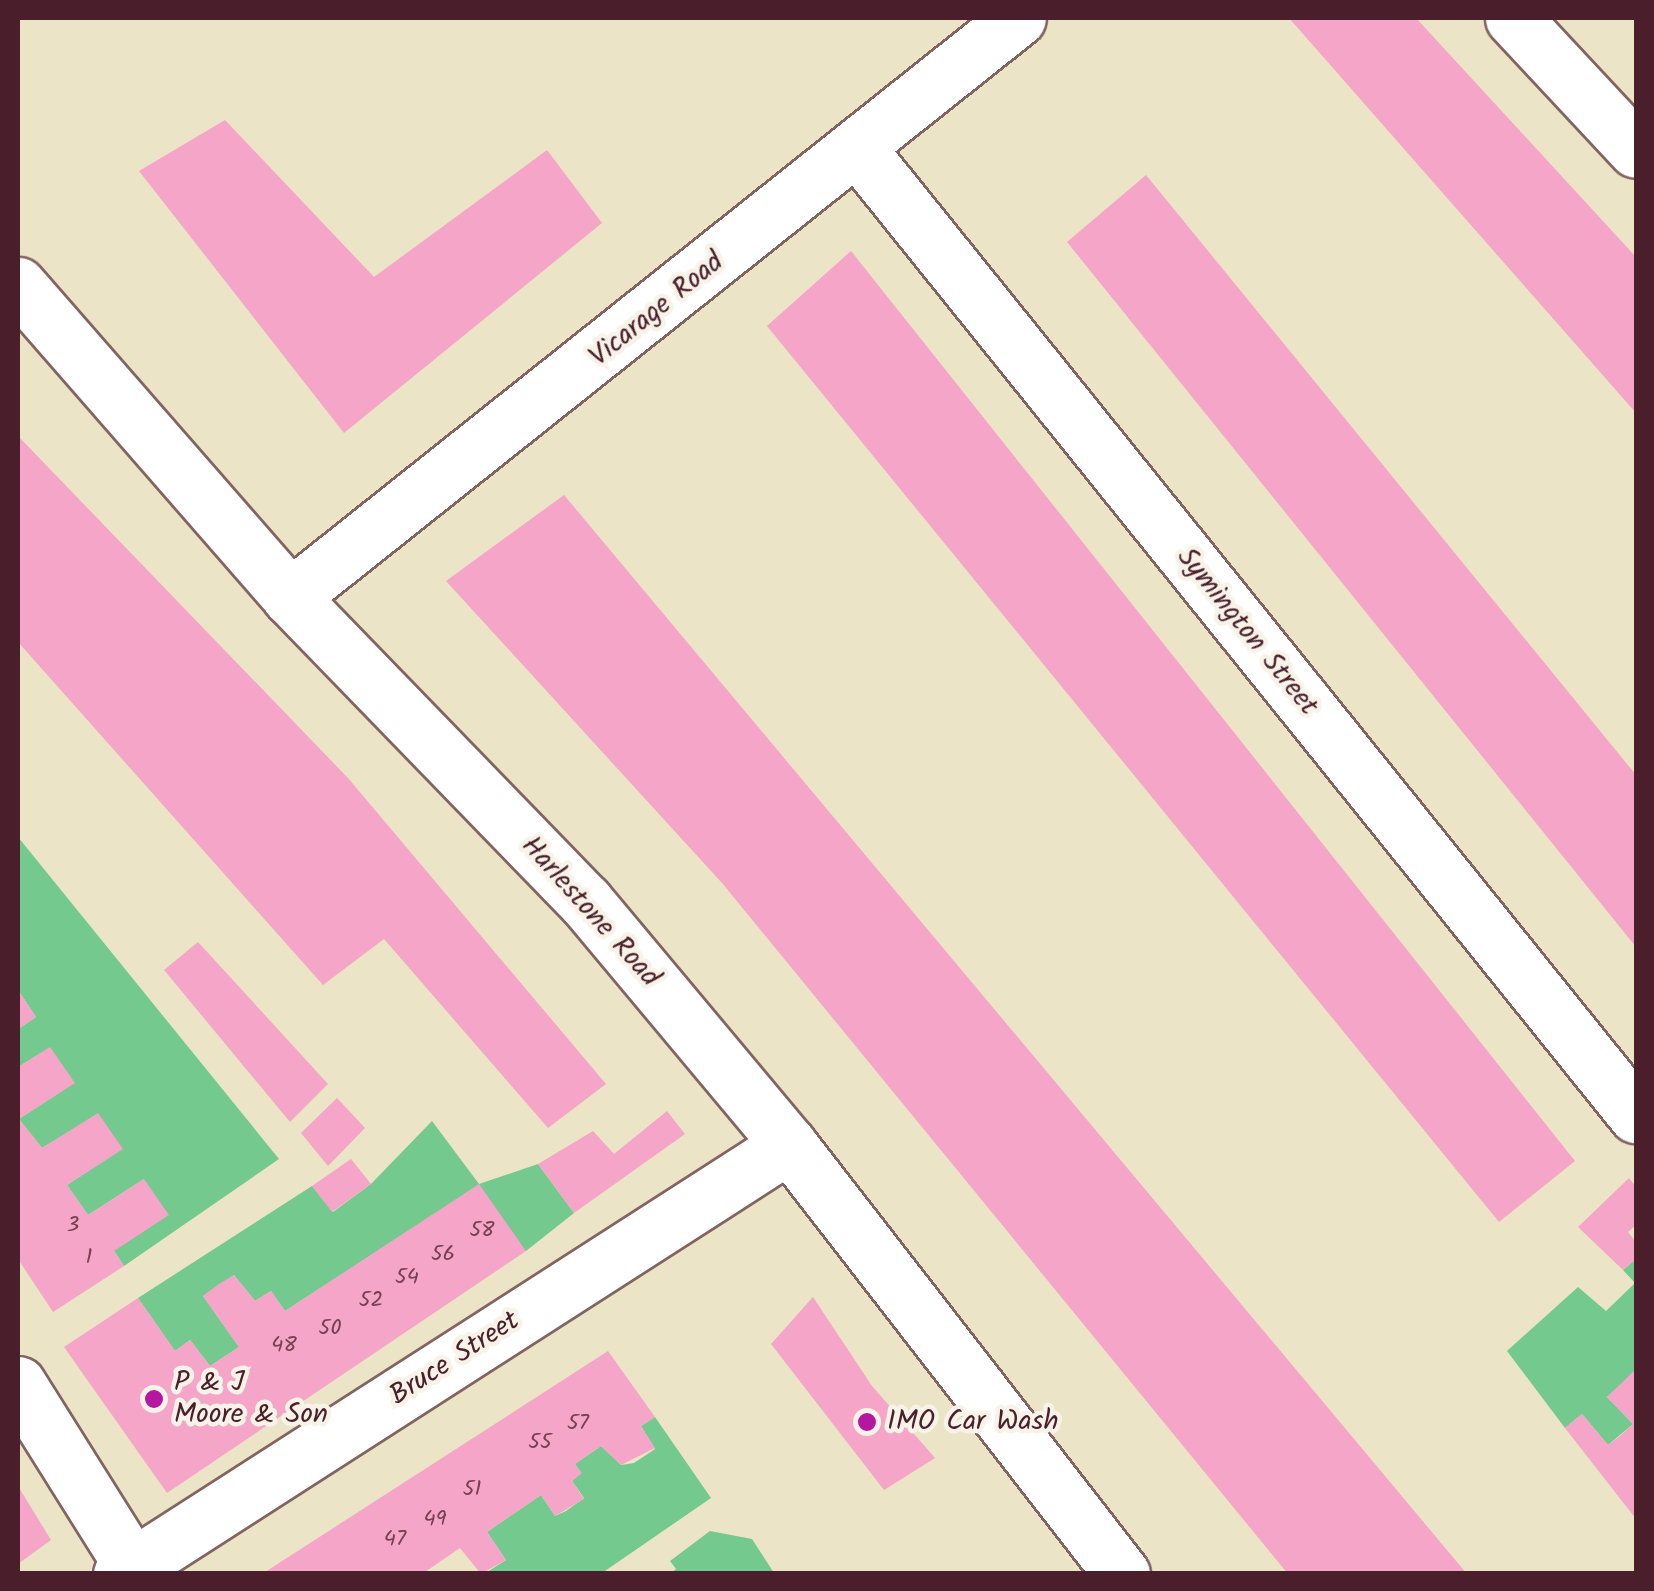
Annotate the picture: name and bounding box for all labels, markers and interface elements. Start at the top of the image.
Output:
street label: Vicarage Road [583,246,731,374]
street label: Symington Street [1169,541,1325,723]
street label: Harlestone Road [514,830,666,994]
house number: 3 [67,1213,79,1239]
house number: 58 [469,1218,495,1244]
house number: 56 [431,1242,455,1268]
house number: 1 [86,1245,92,1271]
house number: 54 [395,1265,419,1291]
house number: 52 [359,1288,383,1314]
street label: Bruce Street [384,1305,526,1413]
house number: 50 [319,1316,341,1342]
house number: 48 [271,1333,297,1359]
place label: P & J Moore & Son [174,1366,328,1432]
marker: P & J Moore & Son [143,1388,165,1410]
place label: IMO Car Wash [887,1405,1059,1439]
house number: 57 [567,1411,589,1437]
marker: IMO Car Wash [856,1411,878,1433]
house number: 55 [528,1430,552,1456]
house number: 51 [463,1477,481,1503]
house number: 49 [424,1507,446,1533]
house number: 47 [384,1527,406,1553]

